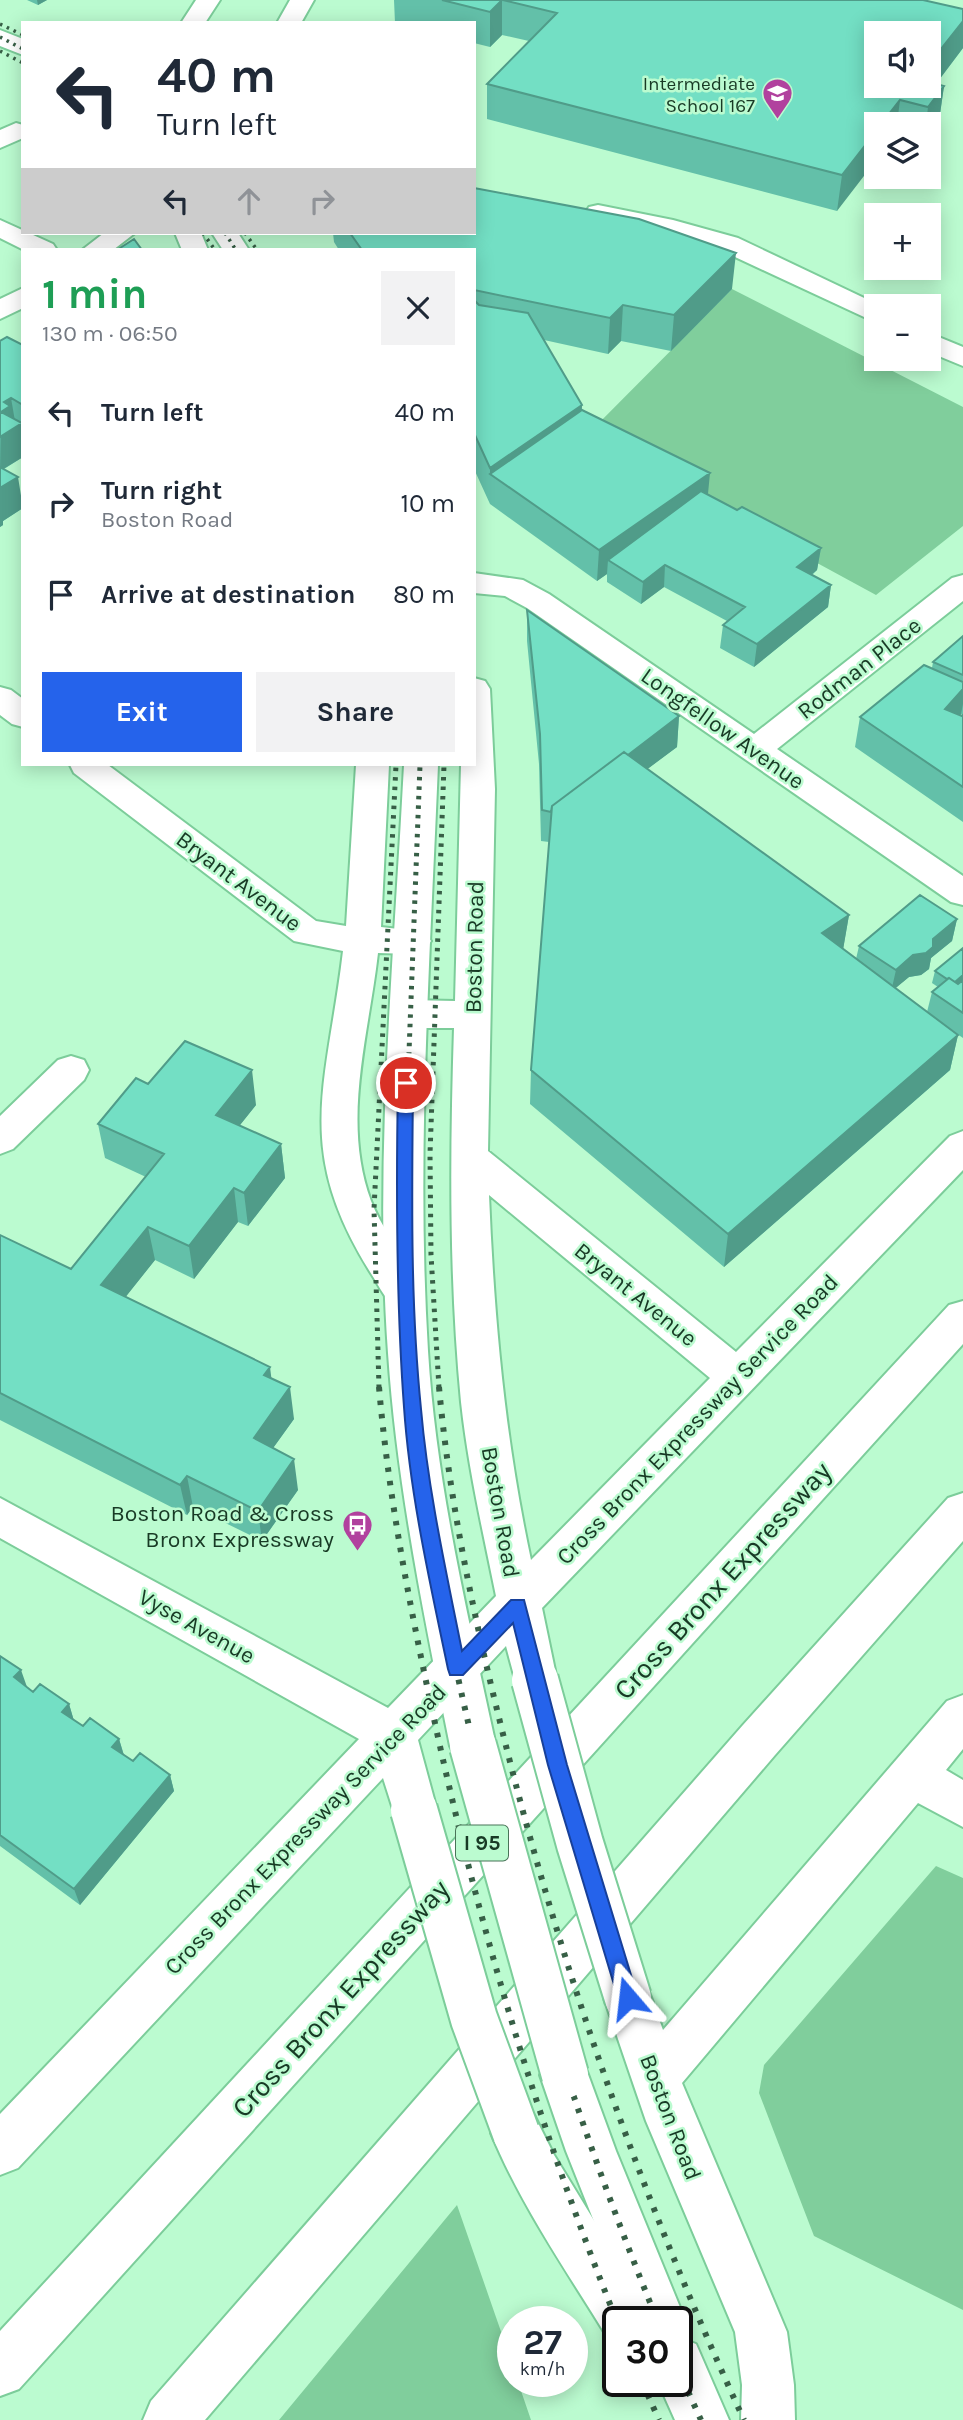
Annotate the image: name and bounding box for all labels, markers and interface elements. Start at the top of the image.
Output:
map controls [864,21,941,371]
button: sound [864,21,941,98]
text: 40 m [157,47,276,104]
icon: left [42,49,133,140]
place label: Intermediate School 167 [643,73,755,117]
school or university icon: Intermediate School 167 [761,77,795,121]
text: Turn left [157,106,277,143]
button: layers [864,112,941,189]
icon: left [157,182,195,220]
icon: ahead [230,182,268,220]
icon: right [303,182,341,220]
button: + [864,203,941,280]
text: 1 min [42,269,147,319]
button: close [381,271,455,345]
button: − [864,294,941,371]
text: 130 m · 06:50 [42,320,178,347]
icon: left [42,394,80,432]
text: Turn left [101,397,203,428]
text: 40 m [395,397,455,428]
text: Turn right [101,475,222,506]
icon: right [42,485,80,523]
text: 10 m [400,488,455,519]
text: Boston Road [101,506,233,533]
icon: arrive [42,576,80,614]
text: Arrive at destination [101,579,355,610]
text: 80 m [393,579,455,610]
street label: Rodman Place [792,612,926,725]
street label: Longfellow Avenue [636,662,810,795]
button: Exit [42,672,242,752]
button: Share [256,672,455,752]
street label: Bryant Avenue [171,826,307,937]
street label: Boston Road [460,881,489,1013]
pin [376,1053,436,1113]
icon: arrive [387,1064,425,1102]
street label: Bryant Avenue [569,1237,702,1352]
street label: Cross Bronx Expressway Service Road [551,1268,844,1570]
street label: Boston Road [476,1445,525,1580]
street label: Cross Bronx Expressway [607,1455,838,1706]
place label: Boston Road & Cross Bronx Expressway [110,1500,334,1553]
bus stop icon: Boston Road & Cross Bronx Expressway [340,1509,374,1553]
street label: Vyse Avenue [134,1583,260,1669]
street label: Cross Bronx Expressway Service Road [159,1678,452,1980]
road number: I 95 [456,1826,508,1860]
street label: Cross Bronx Expressway [225,1873,456,2124]
position arrow [591,1961,665,2035]
street label: Boston Road [634,2051,707,2184]
speed limit sign: 30 [602,2306,693,2397]
text: 27 [523,2322,562,2363]
text: km/h [520,2358,565,2380]

